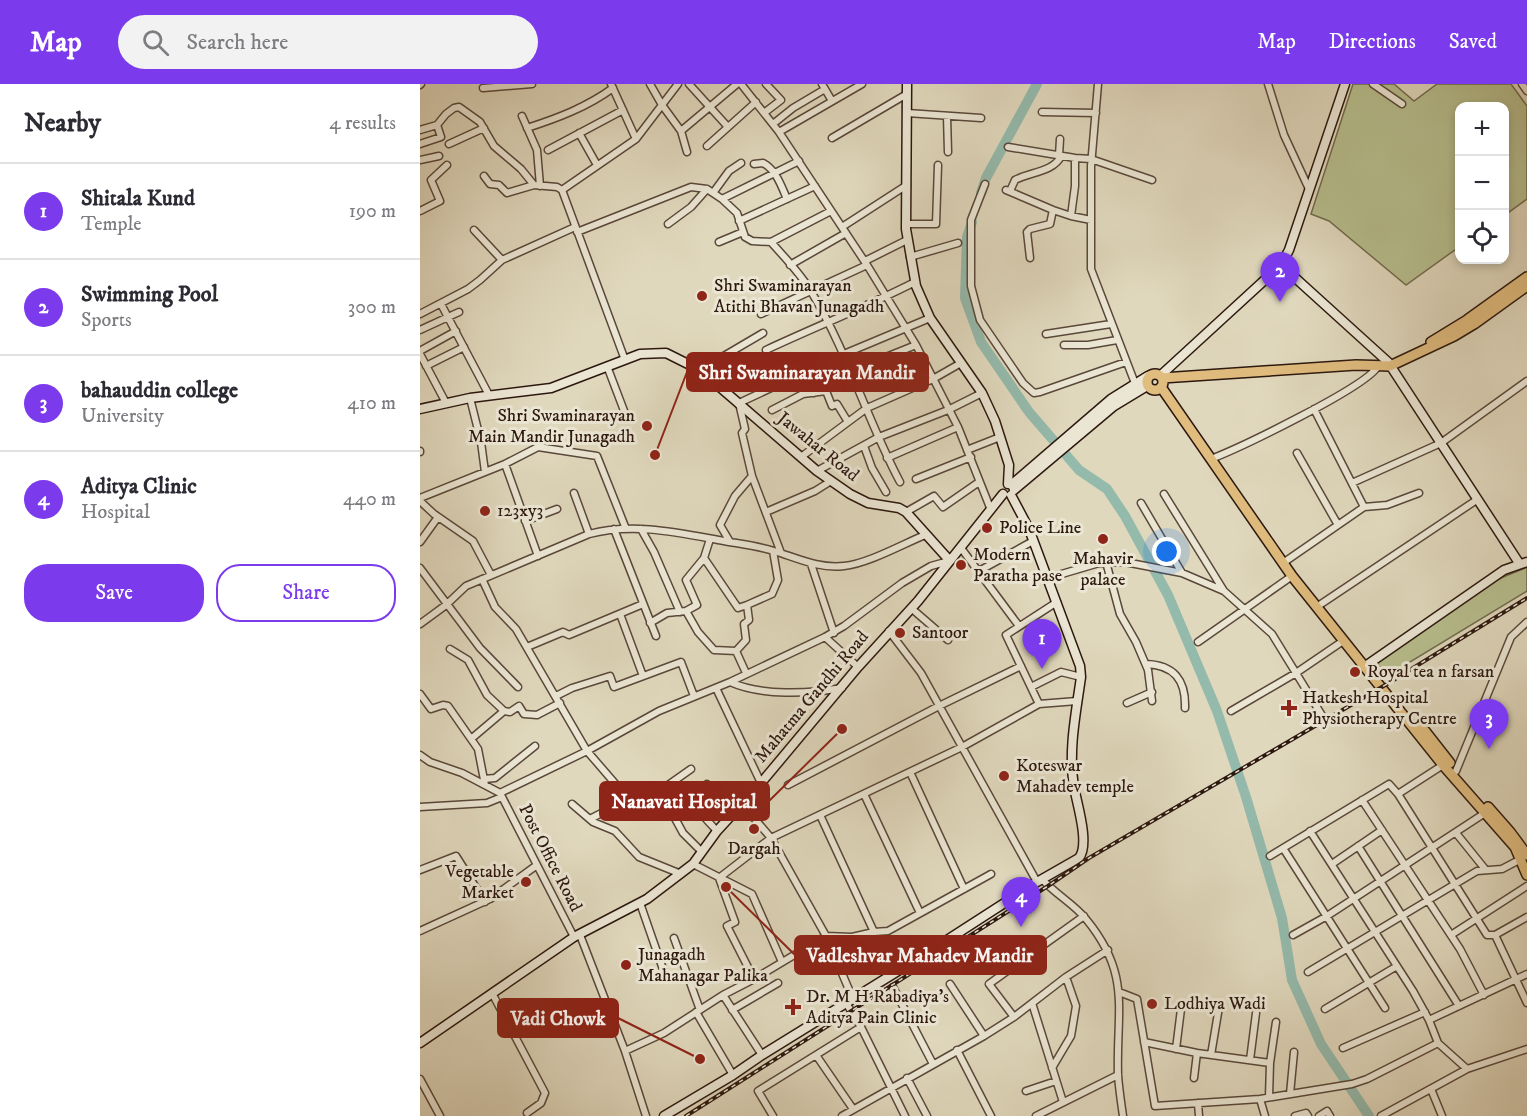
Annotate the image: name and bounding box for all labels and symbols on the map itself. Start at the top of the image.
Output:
pin: 2 [1260,252,1300,302]
place label: Shri Swaminarayan Atithi Bhavan Junagadh [714,275,885,318]
marker: Shri Swaminarayan Atithi Bhavan Junagadh [695,289,709,303]
callout: Shri Swaminarayan Mandir [687,353,928,391]
text: Shri Swaminarayan Mandir [699,361,916,386]
place label: Shri Swaminarayan Main Mandir Junagadh [468,405,636,448]
street label: Jawahar Road [771,406,863,487]
marker: Shri Swaminarayan Main Mandir Junagadh [640,419,654,433]
place label: 123xy3 [497,500,543,522]
marker: 123xy3 [478,504,492,518]
place label: Police Line [999,517,1081,539]
marker: Police Line [980,521,994,535]
marker: Mahavir palace [1096,532,1110,546]
your location [1152,537,1181,566]
place label: Modern Paratha pase [973,544,1062,587]
place label: Mahavir palace [1073,548,1133,591]
marker: Modern Paratha pase [954,558,968,572]
pin: 1 [1022,620,1062,669]
place label: Santoor [912,622,969,644]
street label: Mahatma Gandhi Road [750,626,874,768]
marker: Santoor [893,626,907,640]
place label: Royal tea n farsan [1367,661,1495,683]
marker: Royal tea n farsan [1348,665,1362,679]
place label: Hatkesh Hospital Physiotherapy Centre [1302,687,1457,730]
marker: Hatkesh Hospital Physiotherapy Centre [1280,699,1298,717]
pin: 3 [1470,700,1508,749]
place label: Koteswar Mahadev temple [1016,755,1134,798]
marker: Koteswar Mahadev temple [997,769,1011,783]
callout: Nanavati Hospital [600,782,769,820]
text: Nanavati Hospital [611,790,758,815]
street label: Post Office Road [513,801,587,915]
marker: Dargah [747,822,761,836]
place label: Dargah [727,838,781,860]
place label: Vegetable Market [444,861,514,904]
marker: Vegetable Market [519,875,533,889]
pin: 4 [1002,878,1040,927]
callout: Vadleshvar Mahadev Mandir [795,936,1046,974]
place label: Junagadh Mahanagar Palika [636,944,768,987]
text: Vadleshvar Mahadev Mandir [805,944,1034,969]
marker: Junagadh Mahanagar Palika [619,958,633,972]
place label: Dr. M H Rabadiya's Aditya Pain Clinic [806,986,949,1029]
place label: Lodhiya Wadi [1164,993,1266,1015]
marker: Lodhiya Wadi [1145,997,1159,1011]
marker: Dr. M H Rabadiya's Aditya Pain Clinic [784,998,802,1016]
callout: Vadi Chowk [498,999,618,1037]
text: Vadi Chowk [509,1007,607,1032]

